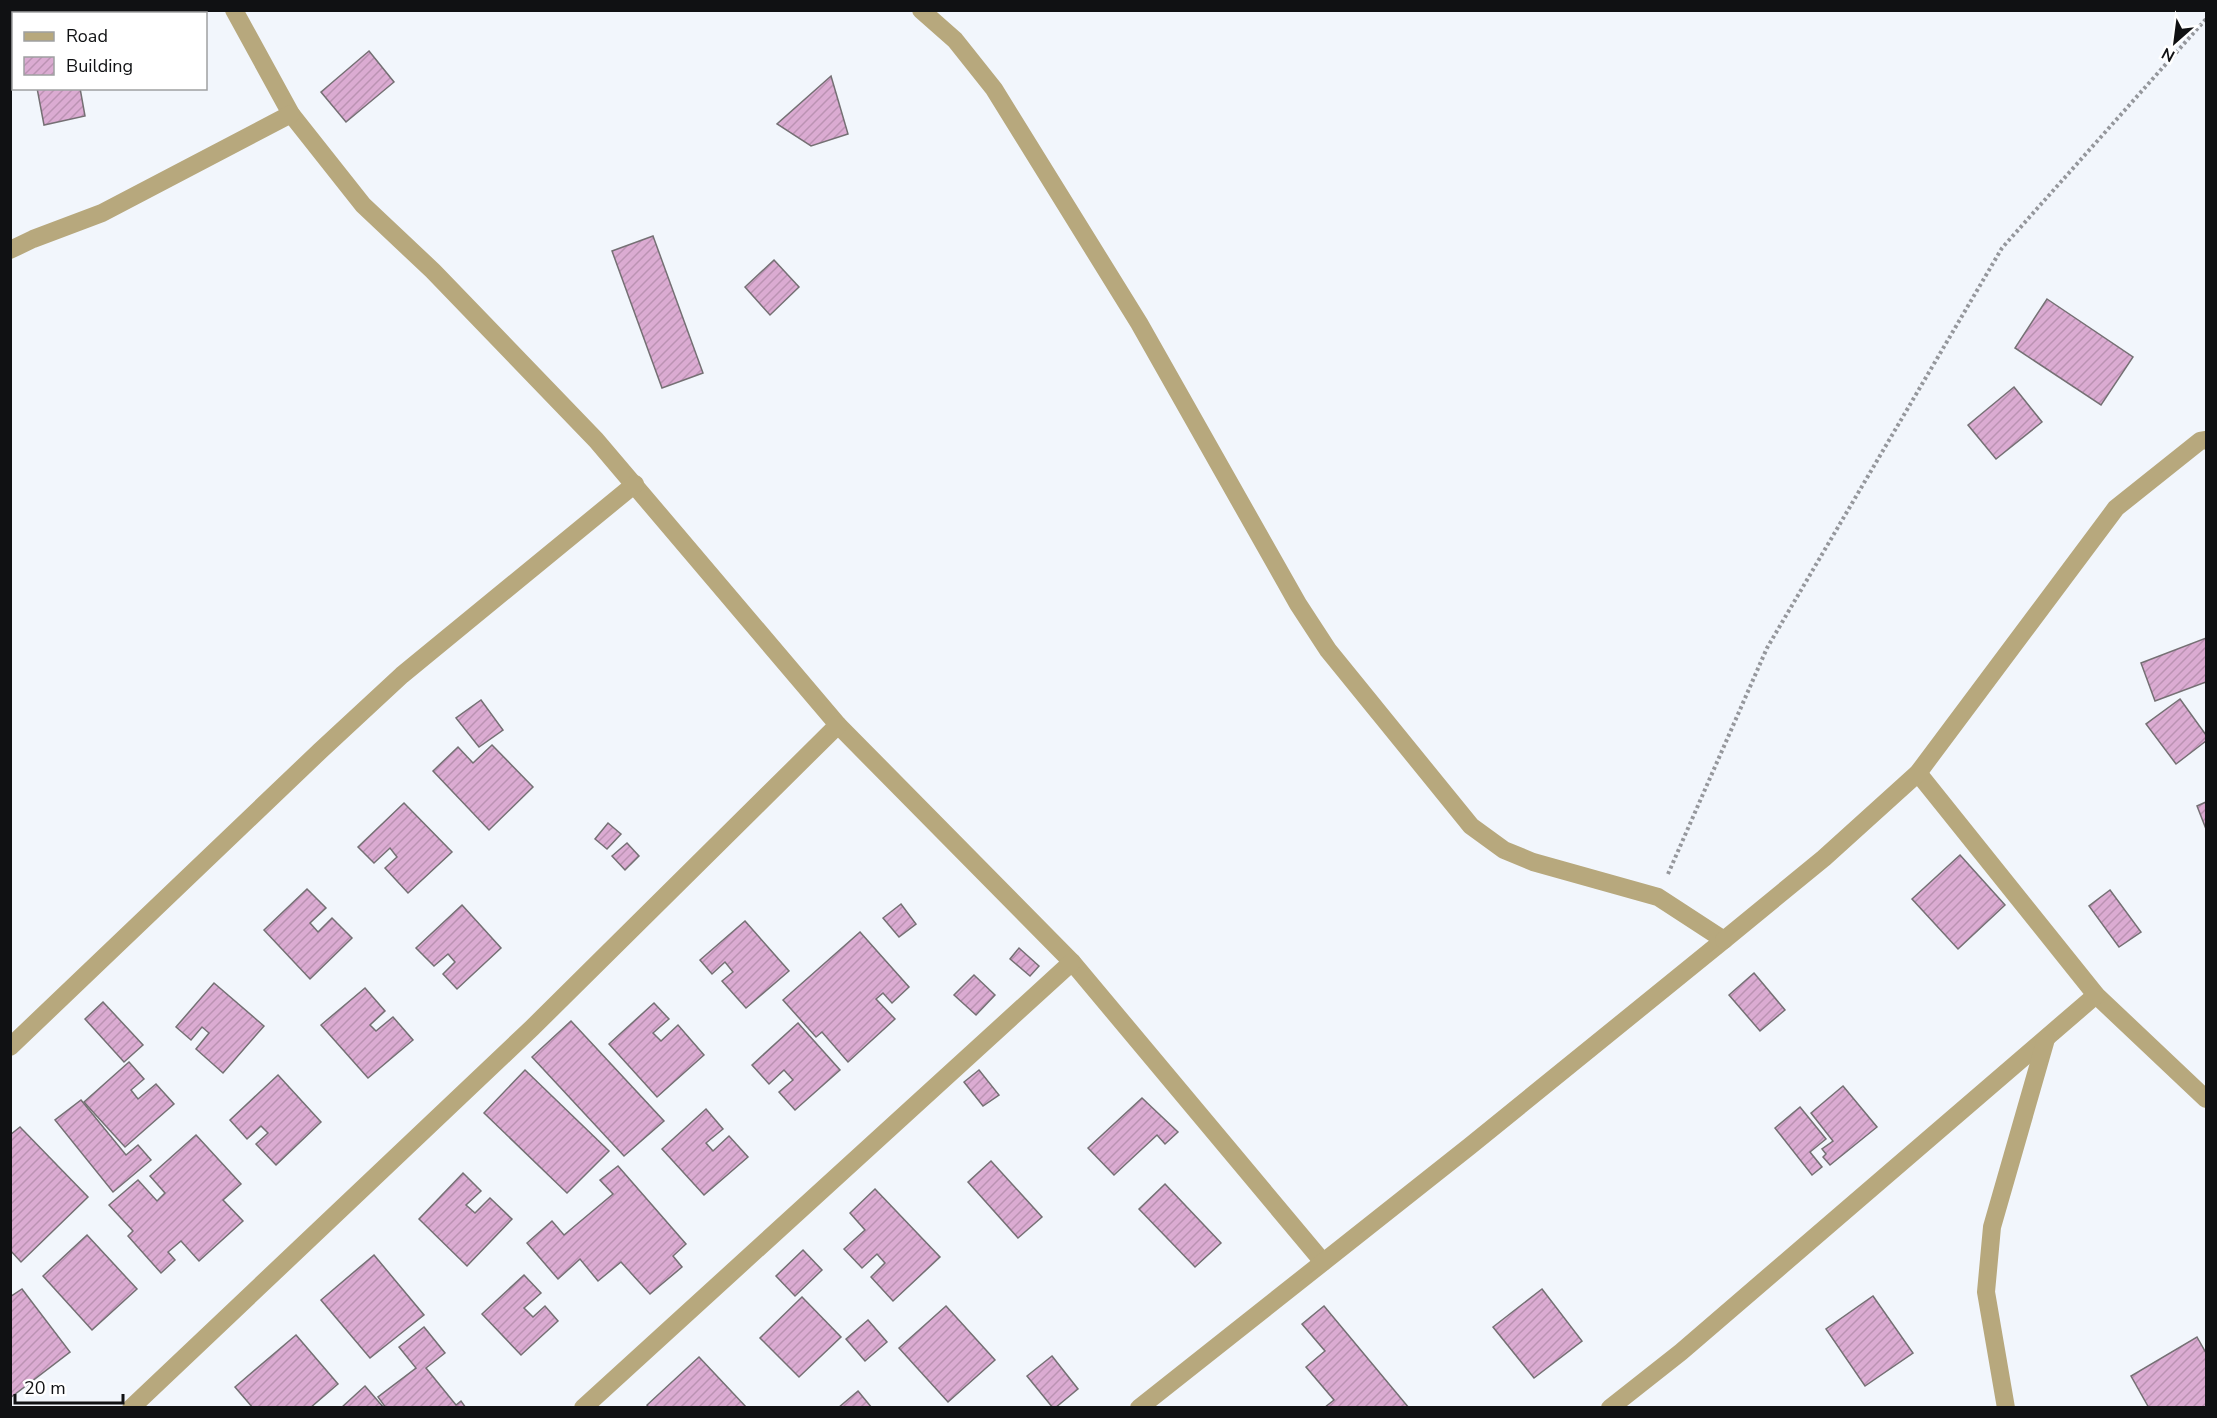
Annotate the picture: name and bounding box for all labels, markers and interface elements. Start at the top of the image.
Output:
legend [12,12,207,90]
north arrow [2145,12,2205,72]
text: Road [66,24,108,48]
text: N [2158,42,2179,67]
text: Building [66,54,133,78]
scale bar [15,1367,123,1405]
text: 20 m [24,1376,66,1400]

